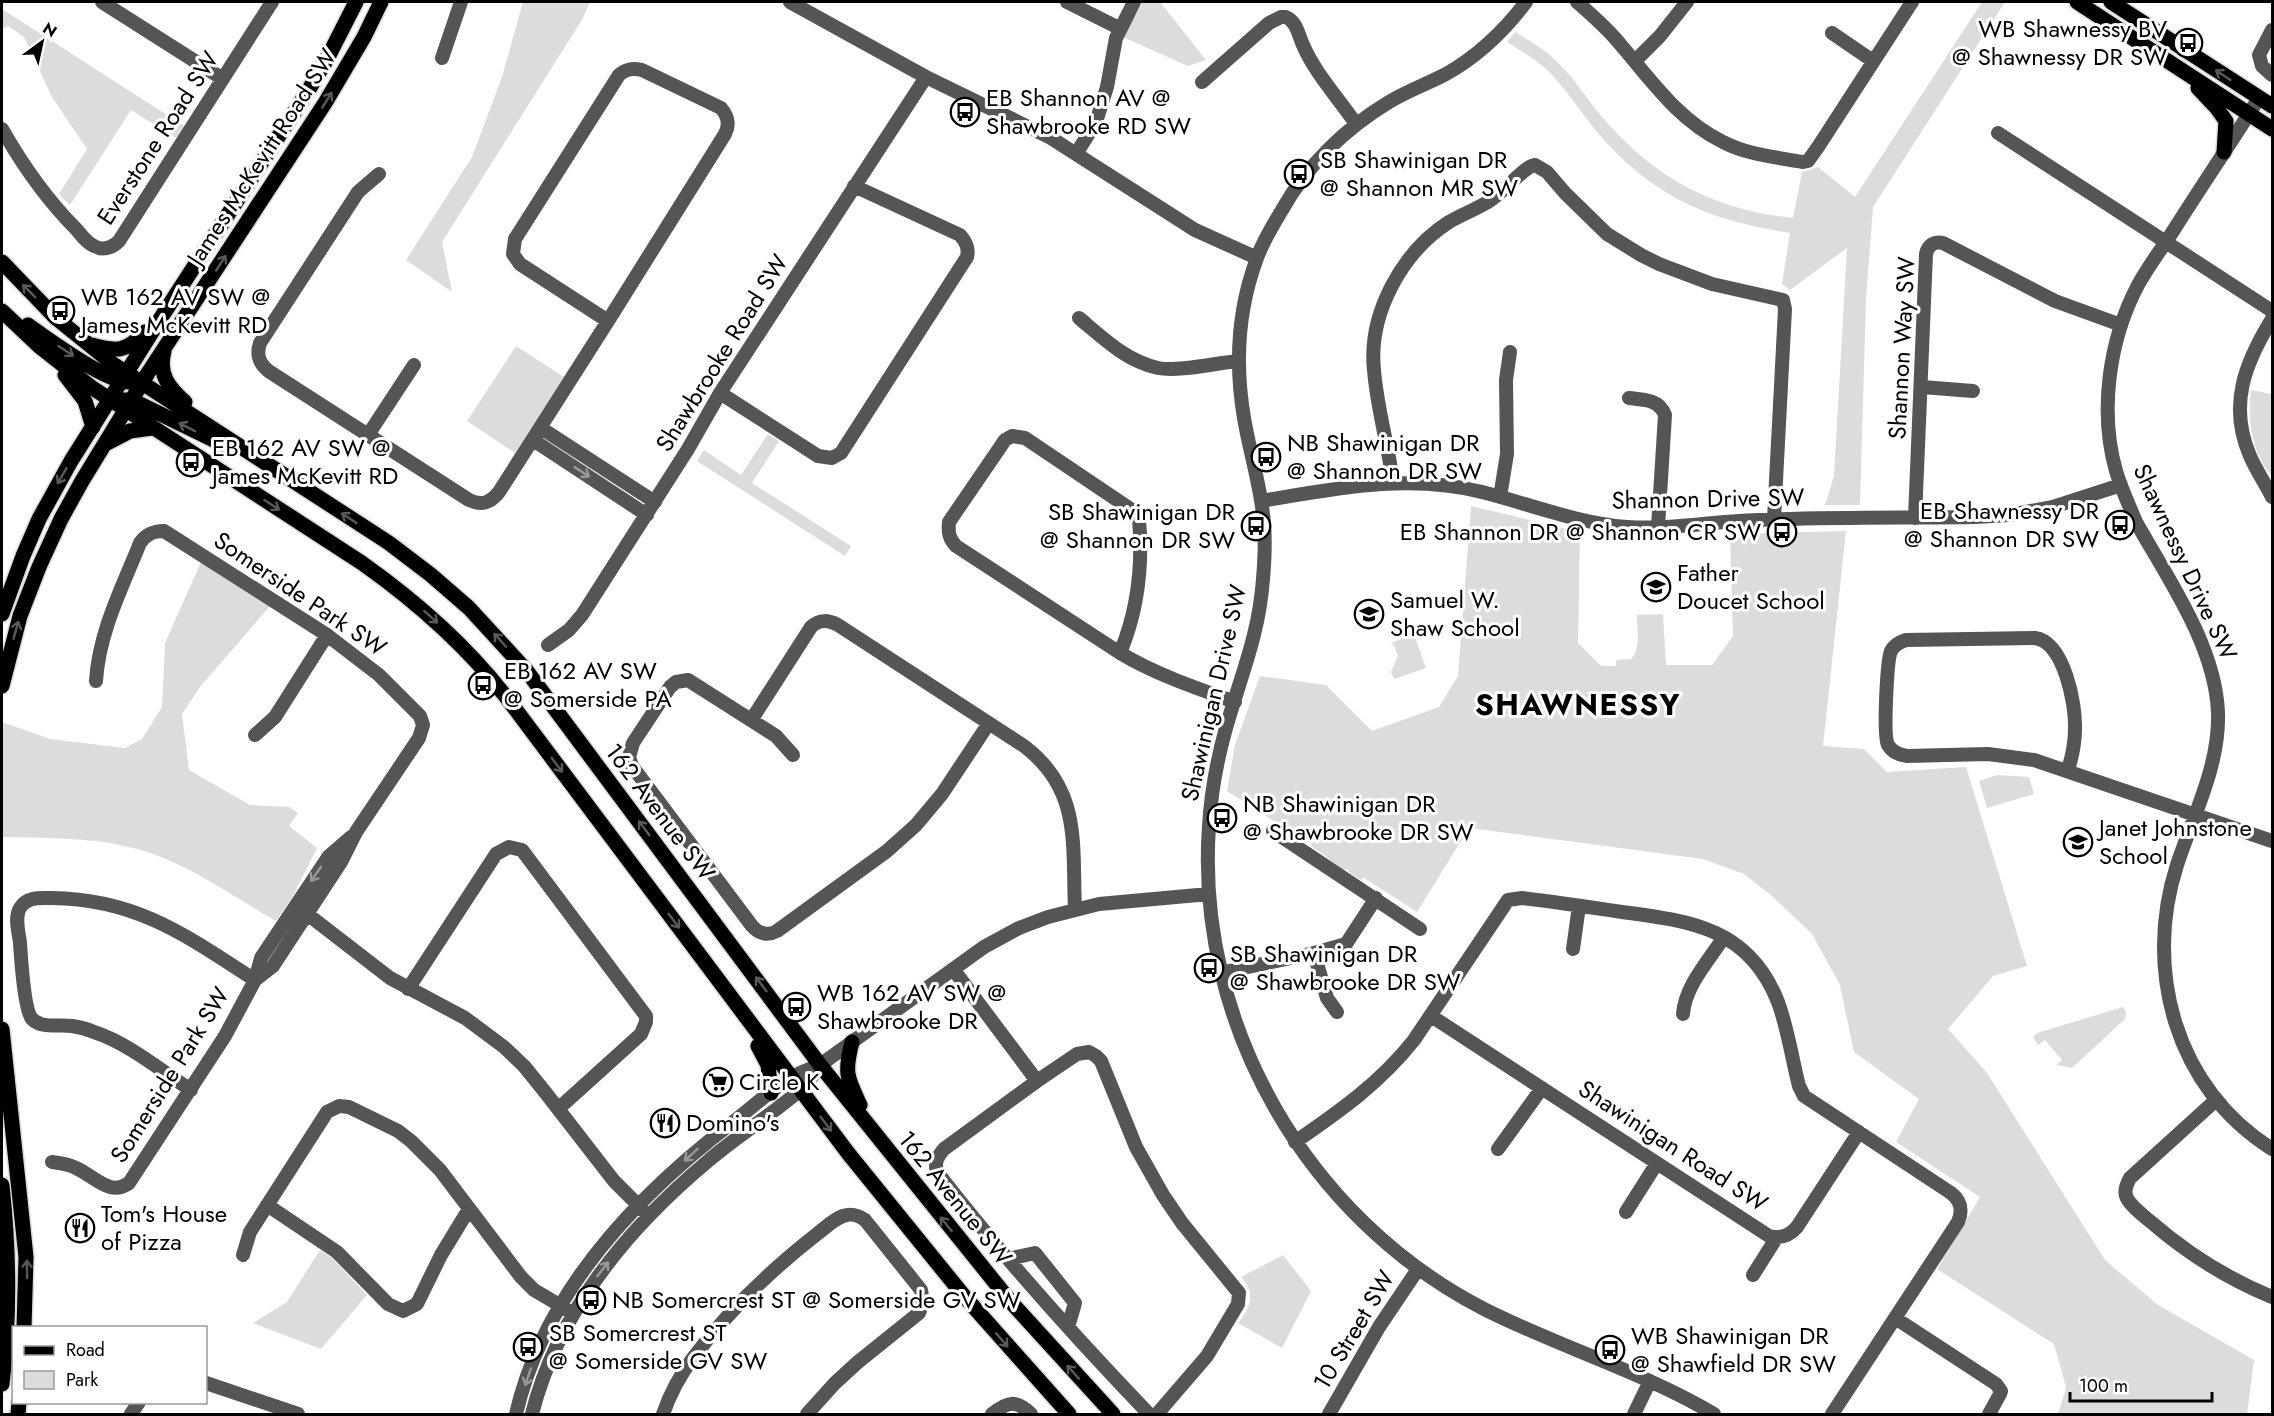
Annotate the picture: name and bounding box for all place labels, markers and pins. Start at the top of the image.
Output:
place label: WB Shawnessy BV @ Shawnessy DR SW [1952,11,2167,74]
bus stop icon: WB Shawnessy BV @ Shawnessy DR SW [2172,27,2204,59]
place label: EB Shannon AV @ Shawbrooke RD SW [986,80,1191,143]
bus stop icon: EB Shannon AV @ Shawbrooke RD SW [949,96,981,128]
place label: SB Shawinigan DR @ Shannon MR SW [1320,142,1518,205]
bus stop icon: SB Shawinigan DR @ Shannon MR SW [1283,158,1315,190]
place label: WB 162 AV SW @ James McKevitt RD [78,279,270,342]
bus stop icon: WB 162 AV SW @ James McKevitt RD [44,295,76,327]
place label: NB Shawinigan DR @ Shannon DR SW [1287,425,1482,488]
place label: EB 162 AV SW @ James McKevitt RD [209,430,398,493]
bus stop icon: NB Shawinigan DR @ Shannon DR SW [1250,441,1282,473]
bus stop icon: EB 162 AV SW @ James McKevitt RD [175,446,207,478]
place label: EB Shawnessy DR @ Shannon DR SW [1904,493,2100,556]
place label: SB Shawinigan DR @ Shannon DR SW [1040,494,1236,557]
bus stop icon: EB Shawnessy DR @ Shannon DR SW [2104,509,2136,541]
bus stop icon: SB Shawinigan DR @ Shannon DR SW [1240,510,1272,542]
place label: EB Shannon DR @ Shannon CR SW [1400,514,1761,549]
bus stop icon: EB Shannon DR @ Shannon CR SW [1766,516,1798,548]
place label: Father Doucet School [1677,555,1825,618]
school or university icon: Father Doucet School [1640,571,1672,603]
place label: Samuel W. Shaw School [1390,582,1520,645]
school or university icon: Samuel W. Shaw School [1353,598,1385,630]
place label: EB 162 AV SW @ Somerside PA [504,653,672,716]
bus stop icon: EB 162 AV SW @ Somerside PA [467,669,499,701]
place label: NB Shawinigan DR @ Shawbrooke DR SW [1243,786,1474,849]
bus stop icon: NB Shawinigan DR @ Shawbrooke DR SW [1206,802,1238,834]
place label: Janet Johnstone School [2096,810,2252,873]
school or university icon: Janet Johnstone School [2062,826,2094,858]
place label: SB Shawinigan DR @ Shawbrooke DR SW [1230,936,1461,999]
bus stop icon: SB Shawinigan DR @ Shawbrooke DR SW [1193,952,1225,984]
place label: WB 162 AV SW @ Shawbrooke DR [817,975,1006,1038]
bus stop icon: WB 162 AV SW @ Shawbrooke DR [780,991,812,1023]
place label: Circle K [739,1064,820,1099]
supermarket icon: Circle K [702,1066,734,1098]
place label: Domino's [686,1105,779,1140]
restaurant icon: Domino's [649,1107,681,1139]
place label: Tom's House of Pizza [101,1196,227,1259]
restaurant icon: Tom's House of Pizza [64,1212,96,1244]
place label: NB Somercrest ST @ Somerside GV SW [612,1282,1021,1317]
bus stop icon: NB Somercrest ST @ Somerside GV SW [575,1284,607,1316]
place label: SB Somercrest ST @ Somerside GV SW [549,1315,767,1378]
place label: WB Shawinigan DR @ Shawfield DR SW [1631,1318,1836,1381]
bus stop icon: SB Somercrest ST @ Somerside GV SW [512,1331,544,1363]
bus stop icon: WB Shawinigan DR @ Shawfield DR SW [1594,1334,1626,1366]

